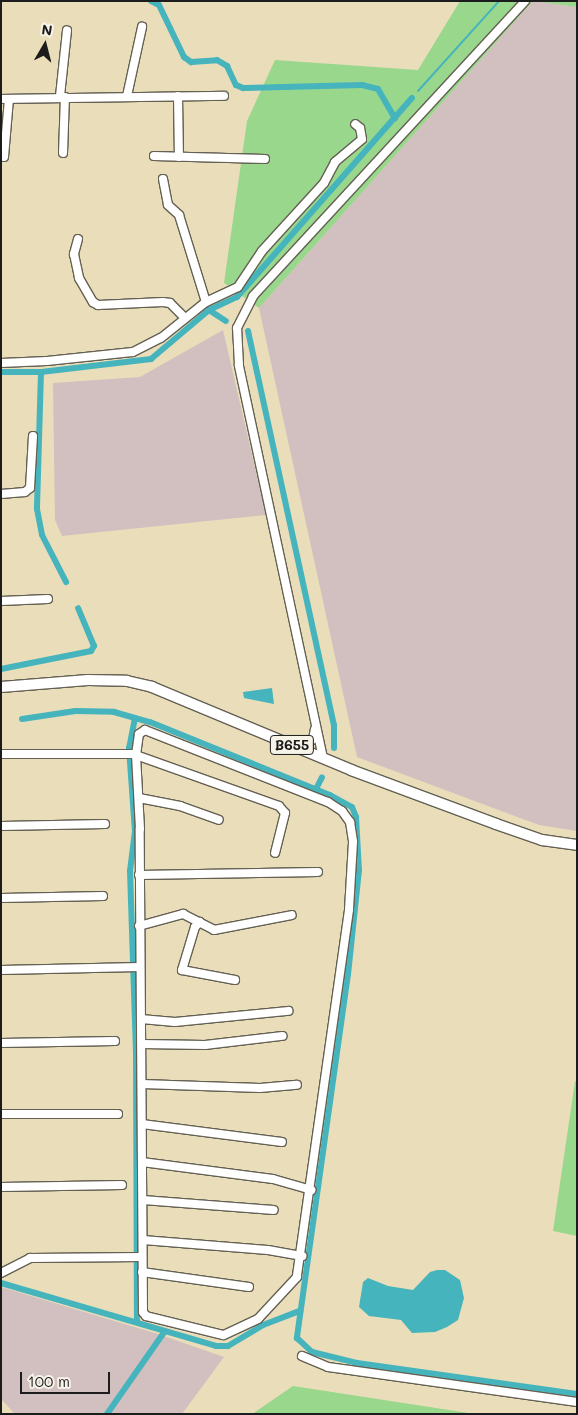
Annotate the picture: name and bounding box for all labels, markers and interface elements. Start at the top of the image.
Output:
north arrow [20,20,70,70]
text: N [41,20,54,40]
road number: B655 [270,734,314,756]
scale bar [22,1362,112,1394]
text: 100 m [28,1371,70,1391]

